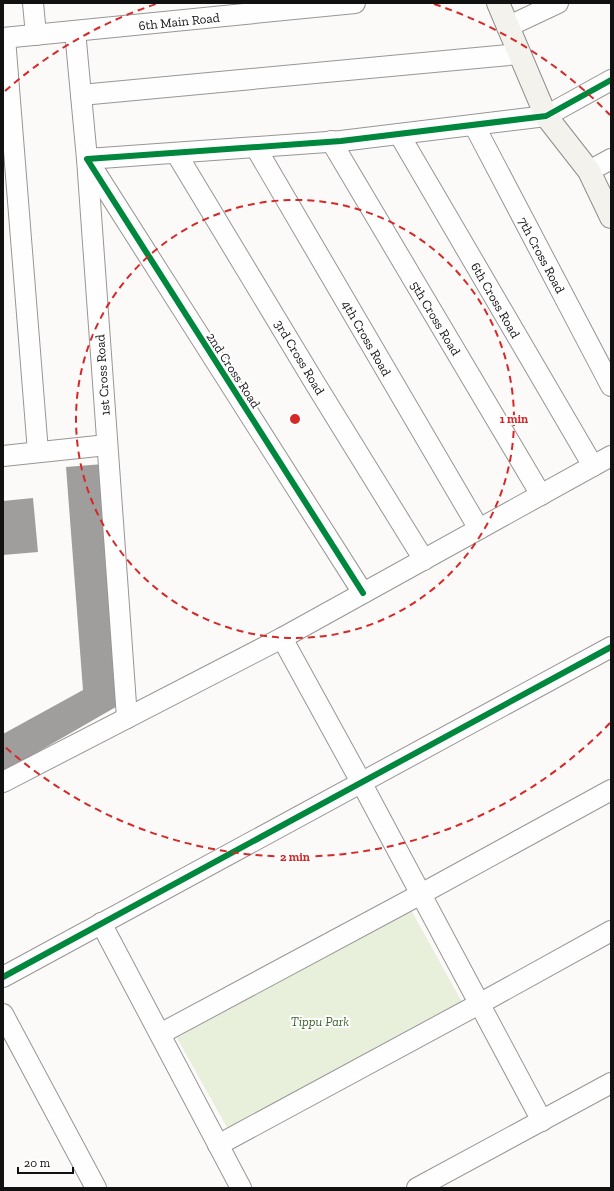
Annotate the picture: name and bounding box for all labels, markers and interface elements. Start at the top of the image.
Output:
street label: 6th Main Road [138,10,220,33]
street label: 7th Cross Road [515,215,568,296]
street label: 6th Cross Road [468,260,523,341]
street label: 5th Cross Road [407,278,464,358]
street label: 4th Cross Road [339,298,394,379]
street label: 3rd Cross Road [271,317,328,397]
street label: 2nd Cross Road [204,330,264,411]
street label: 1st Cross Road [92,334,113,416]
centre of rings [288,412,302,426]
text: 1 min [500,412,528,426]
text: 2 min [280,850,310,864]
park label: Tippu Park [291,1014,349,1029]
scale bar [18,1149,73,1175]
text: 20 m [24,1156,51,1170]

